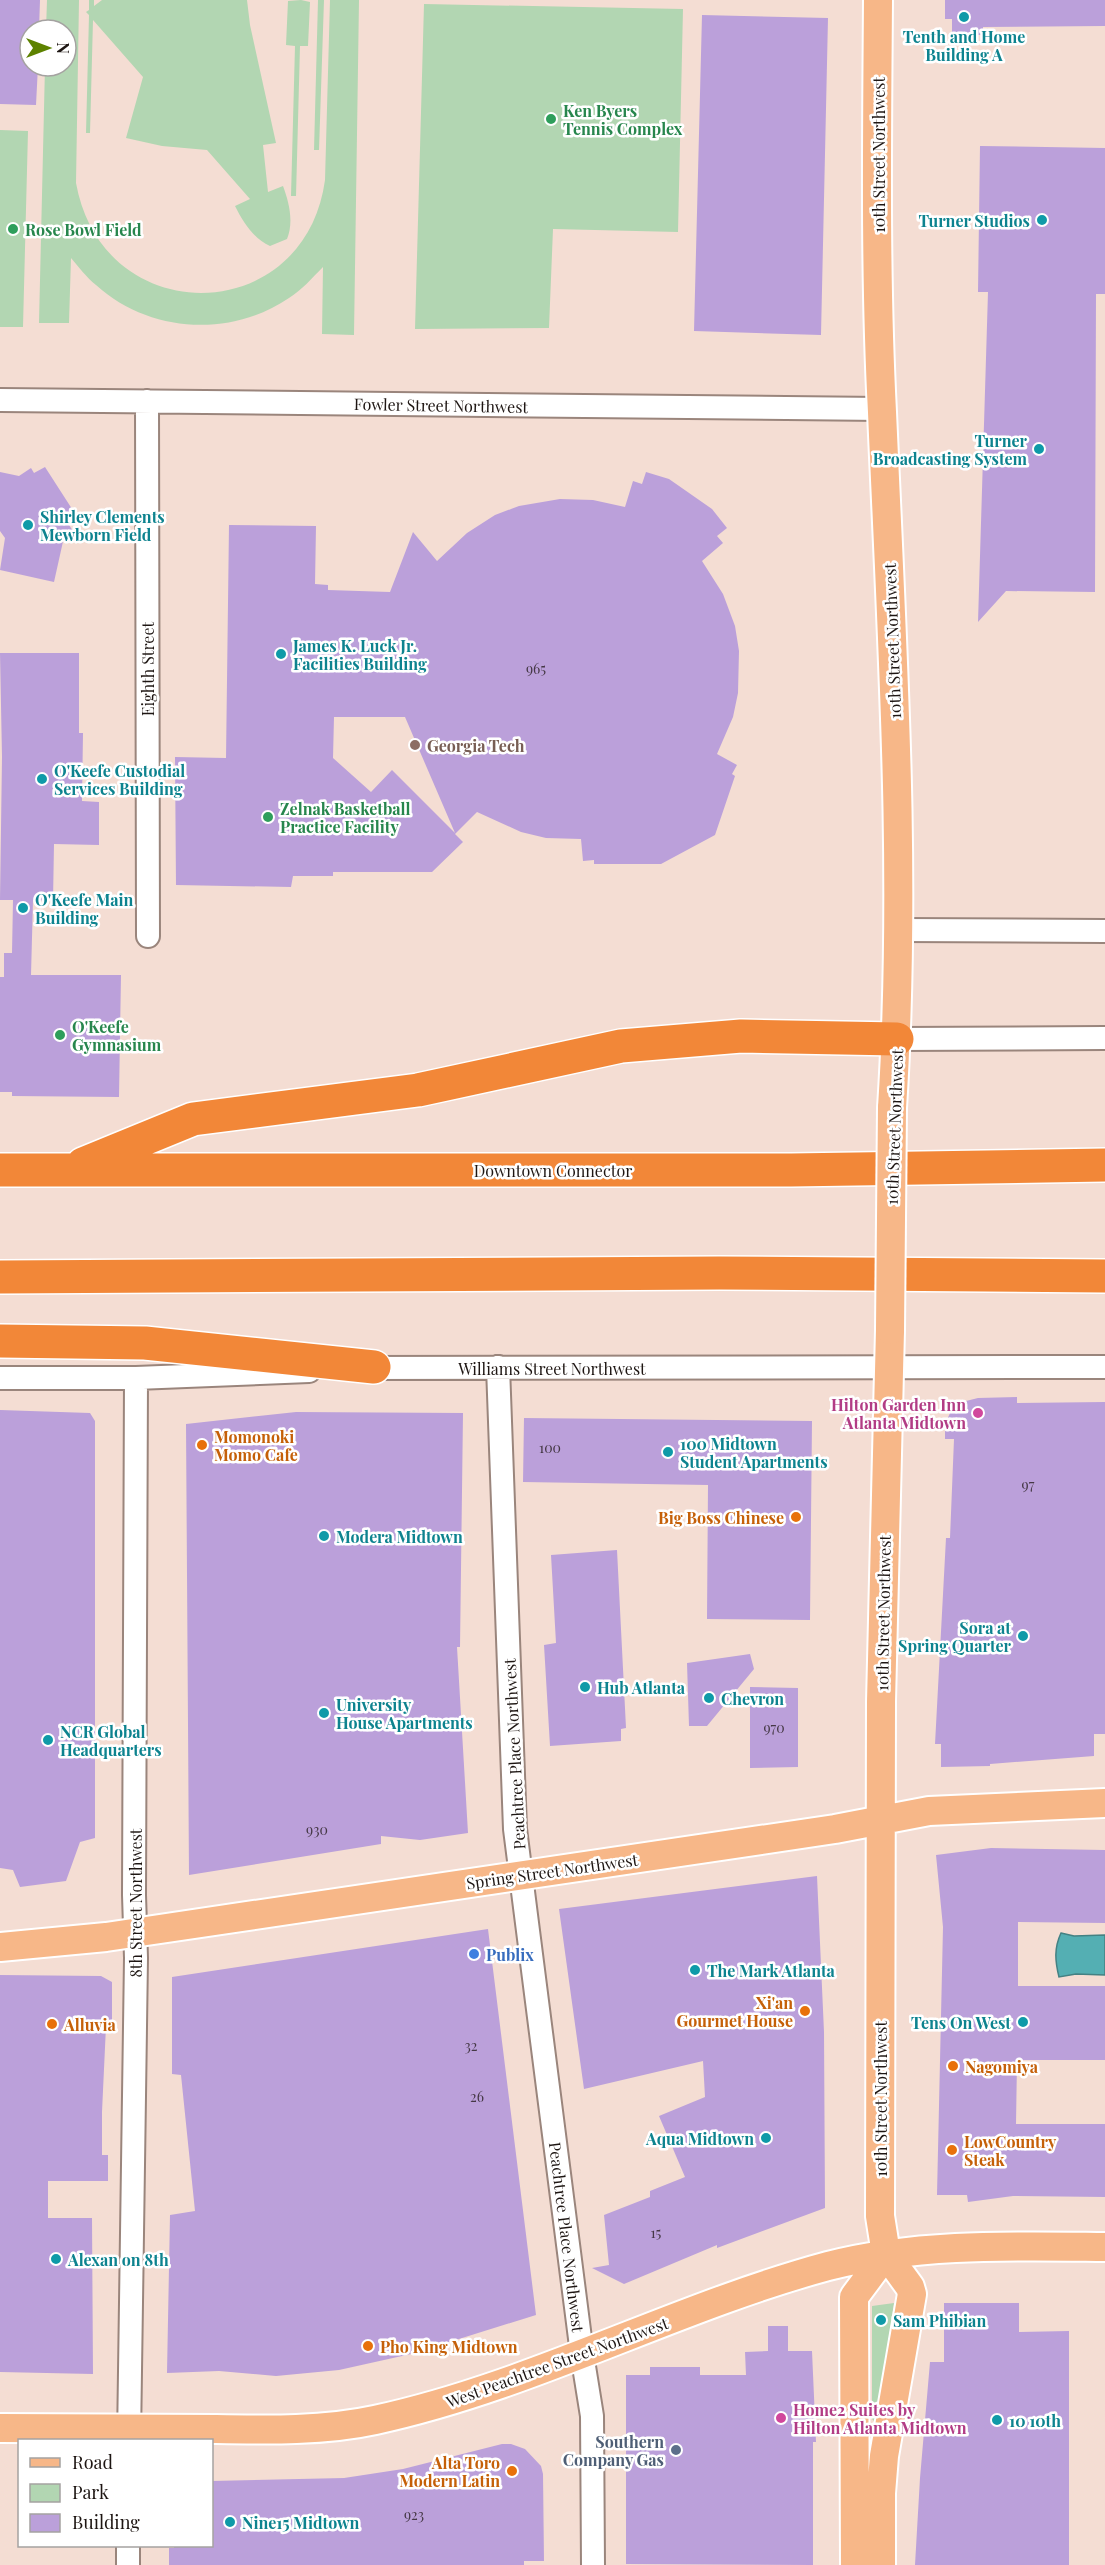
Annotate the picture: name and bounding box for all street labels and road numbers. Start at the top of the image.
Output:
street label: 10th Street Northwest [868,77,889,233]
street label: Fowler Street Northwest [354,393,529,417]
street label: 10th Street Northwest [879,562,905,719]
street label: Eighth Street [137,622,158,716]
street label: 10th Street Northwest [881,1048,907,1205]
street label: Downtown Connector [474,1160,632,1181]
street label: Williams Street Northwest [457,1358,646,1379]
street label: 10th Street Northwest [871,1534,895,1691]
street label: Peachtree Place Northwest [498,1657,529,1850]
street label: 8th Street Northwest [125,1828,146,1977]
street label: Spring Street Northwest [465,1849,640,1893]
street label: 10th Street Northwest [870,2021,891,2177]
street label: Peachtree Place Northwest [545,2141,589,2334]
street label: West Peachtree Street Northwest [442,2312,671,2412]

